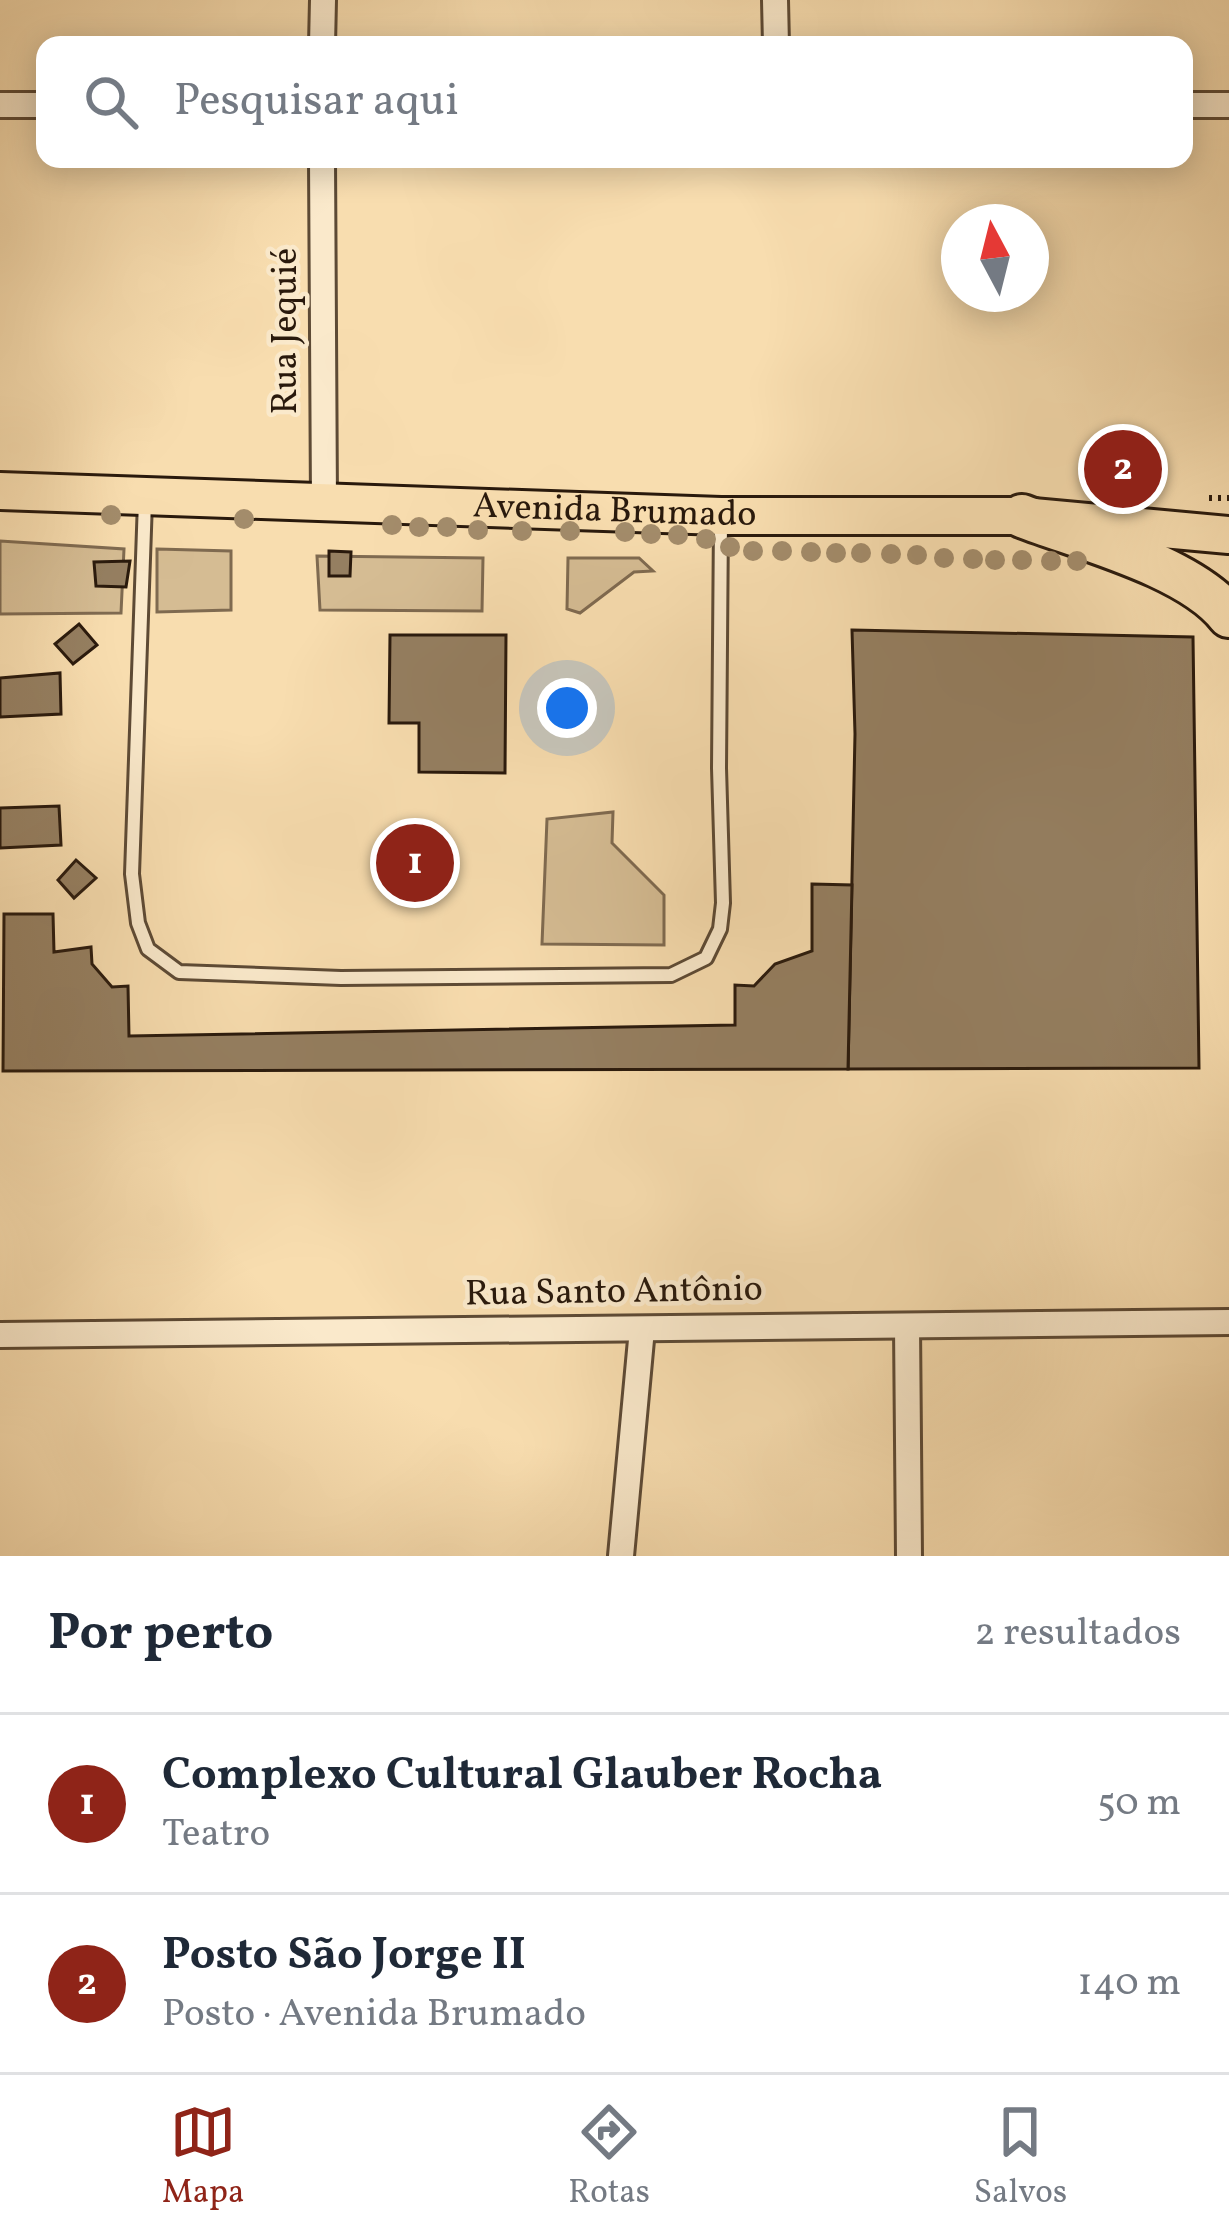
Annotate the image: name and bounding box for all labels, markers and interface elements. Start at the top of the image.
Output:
search box [36,36,1193,168]
icon: search [78,69,144,135]
text: Pesquisar aqui [174,71,459,134]
north arrow [941,204,1049,312]
street label: Rua Jequié [262,248,312,414]
pin: 2 [1084,424,1162,514]
street label: Avenida Brumado [472,482,756,541]
your location [537,678,597,738]
pin: 1 [376,818,454,908]
street label: Rua Santo Antônio [465,1265,763,1321]
text: Por perto [48,1599,273,1670]
text: 2 resultados [975,1607,1181,1661]
text: Complexo Cultural Glauber Rocha [162,1745,882,1808]
text: 1 [79,1777,95,1831]
text: 50 m [1097,1777,1181,1831]
text: Teatro [162,1808,270,1862]
text: Posto São Jorge II [162,1925,526,1988]
text: 2 [77,1957,97,2011]
text: 140 m [1078,1957,1181,2011]
text: Posto · Avenida Brumado [162,1988,586,2042]
tab: Mapa [162,2099,244,2217]
tab: Rotas [568,2099,650,2217]
tab: Salvos [974,2099,1067,2217]

